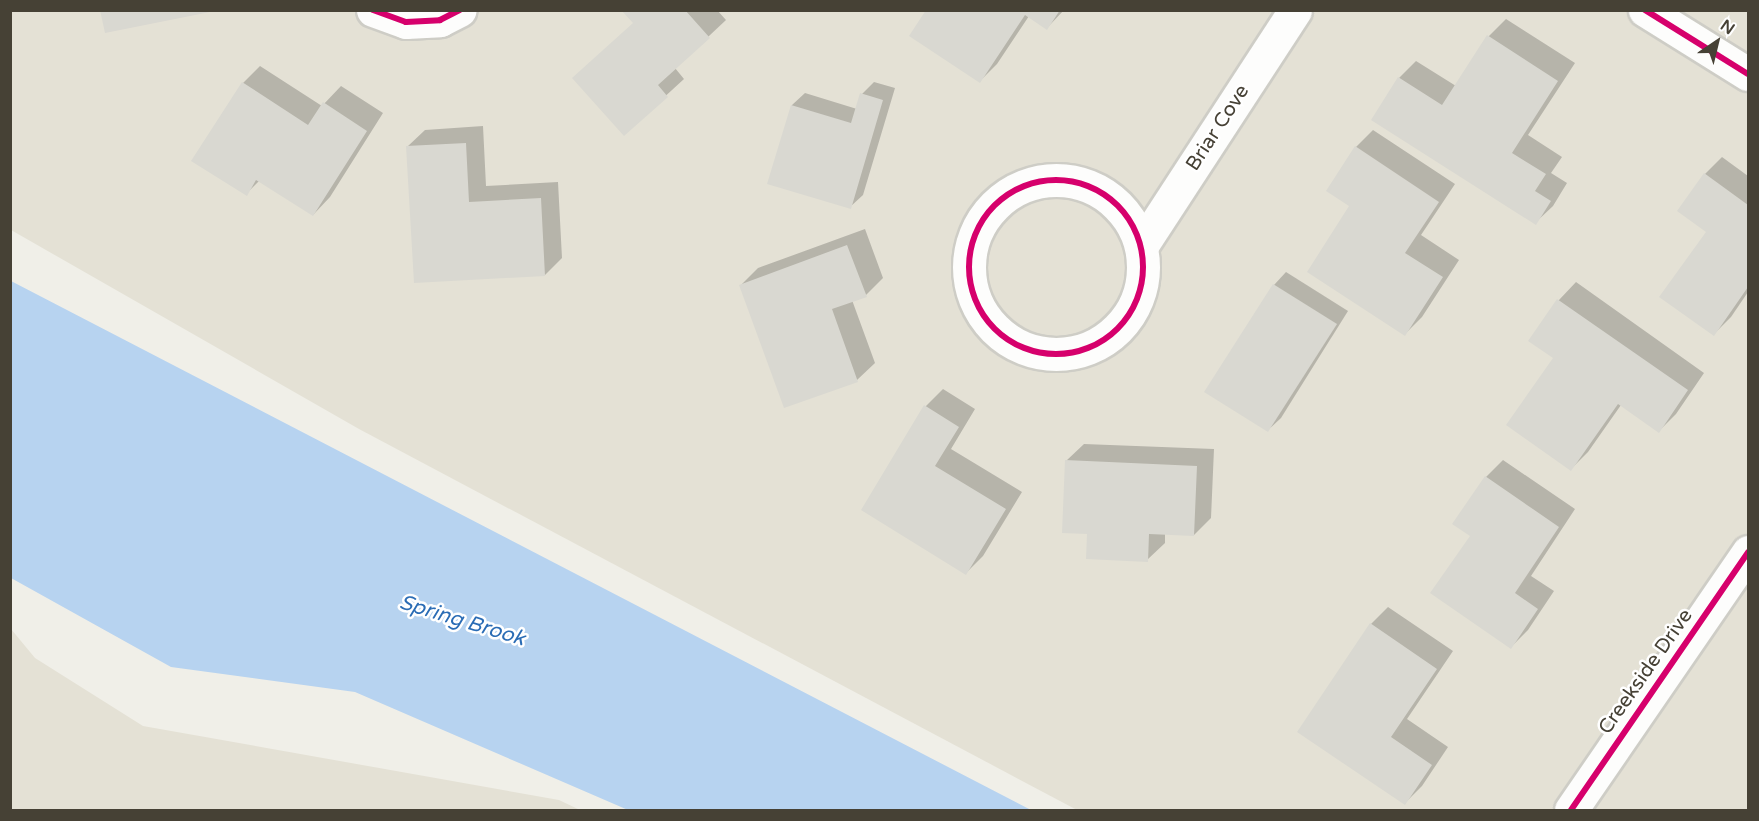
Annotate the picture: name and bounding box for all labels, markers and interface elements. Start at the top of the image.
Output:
north arrow [1687,12,1747,72]
text: N [1716,15,1738,39]
street label: Briar Cove [1181,80,1255,176]
water label: Spring Brook [396,590,528,652]
street label: Creekside Drive [1594,605,1698,739]

